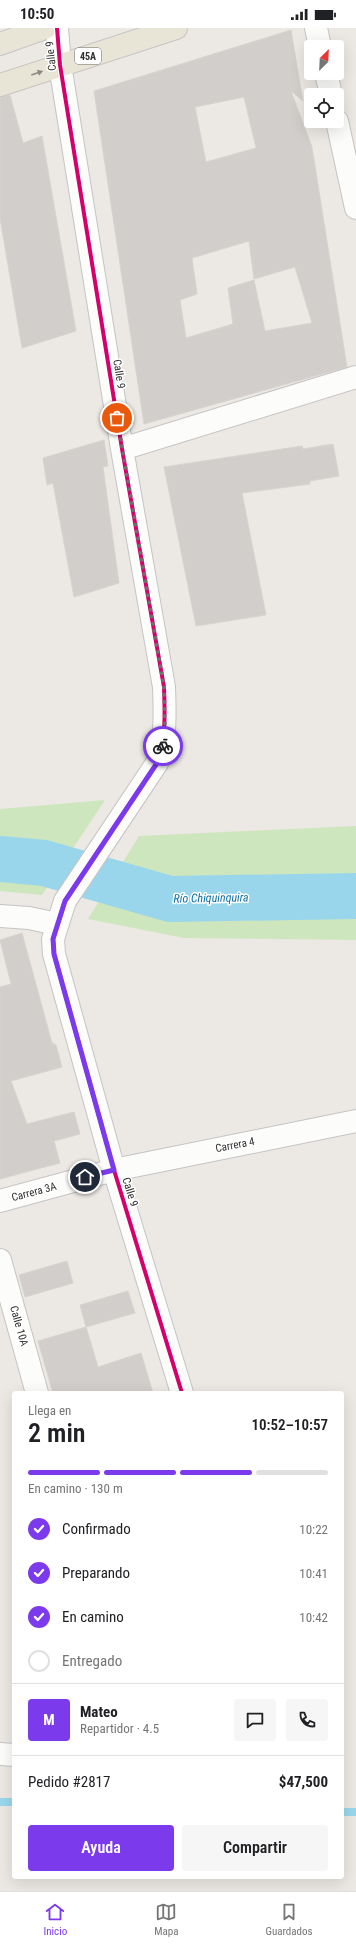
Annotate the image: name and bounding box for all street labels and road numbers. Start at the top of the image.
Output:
street label: Calle 9 [43,41,59,71]
road number: 45A [75,48,101,64]
street label: Calle 9 [110,358,128,390]
street label: Carrera 4 [214,1135,256,1155]
street label: Calle 9 [119,1176,141,1208]
street label: Carrera 3A [10,1180,59,1204]
street label: Calle 10A [7,1304,31,1348]

